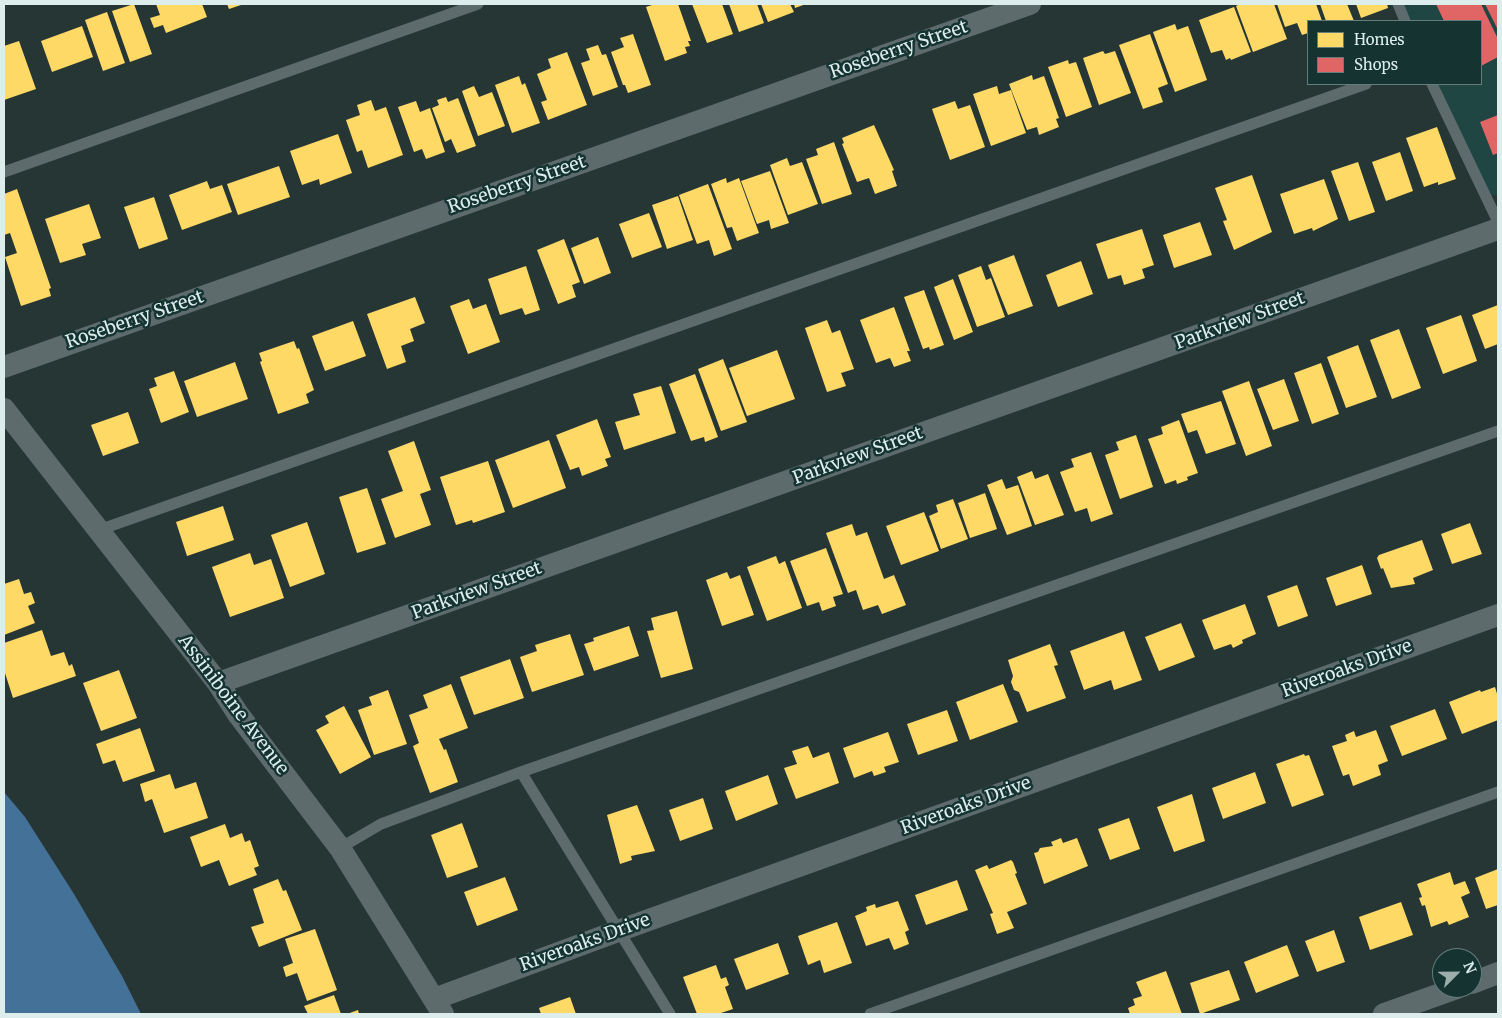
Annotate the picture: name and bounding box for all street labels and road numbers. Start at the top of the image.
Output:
street label: Roseberry Street [827,16,971,84]
street label: Roseberry Street [445,151,589,219]
street label: Roseberry Street [63,286,207,354]
street label: Parkview Street [1172,287,1308,355]
street label: Parkview Street [790,422,926,490]
street label: Parkview Street [409,557,545,625]
street label: Assiniboine Avenue [173,631,293,779]
street label: Riveroaks Drive [1279,635,1415,703]
street label: Riveroaks Drive [898,772,1034,840]
street label: Riveroaks Drive [517,909,653,977]

